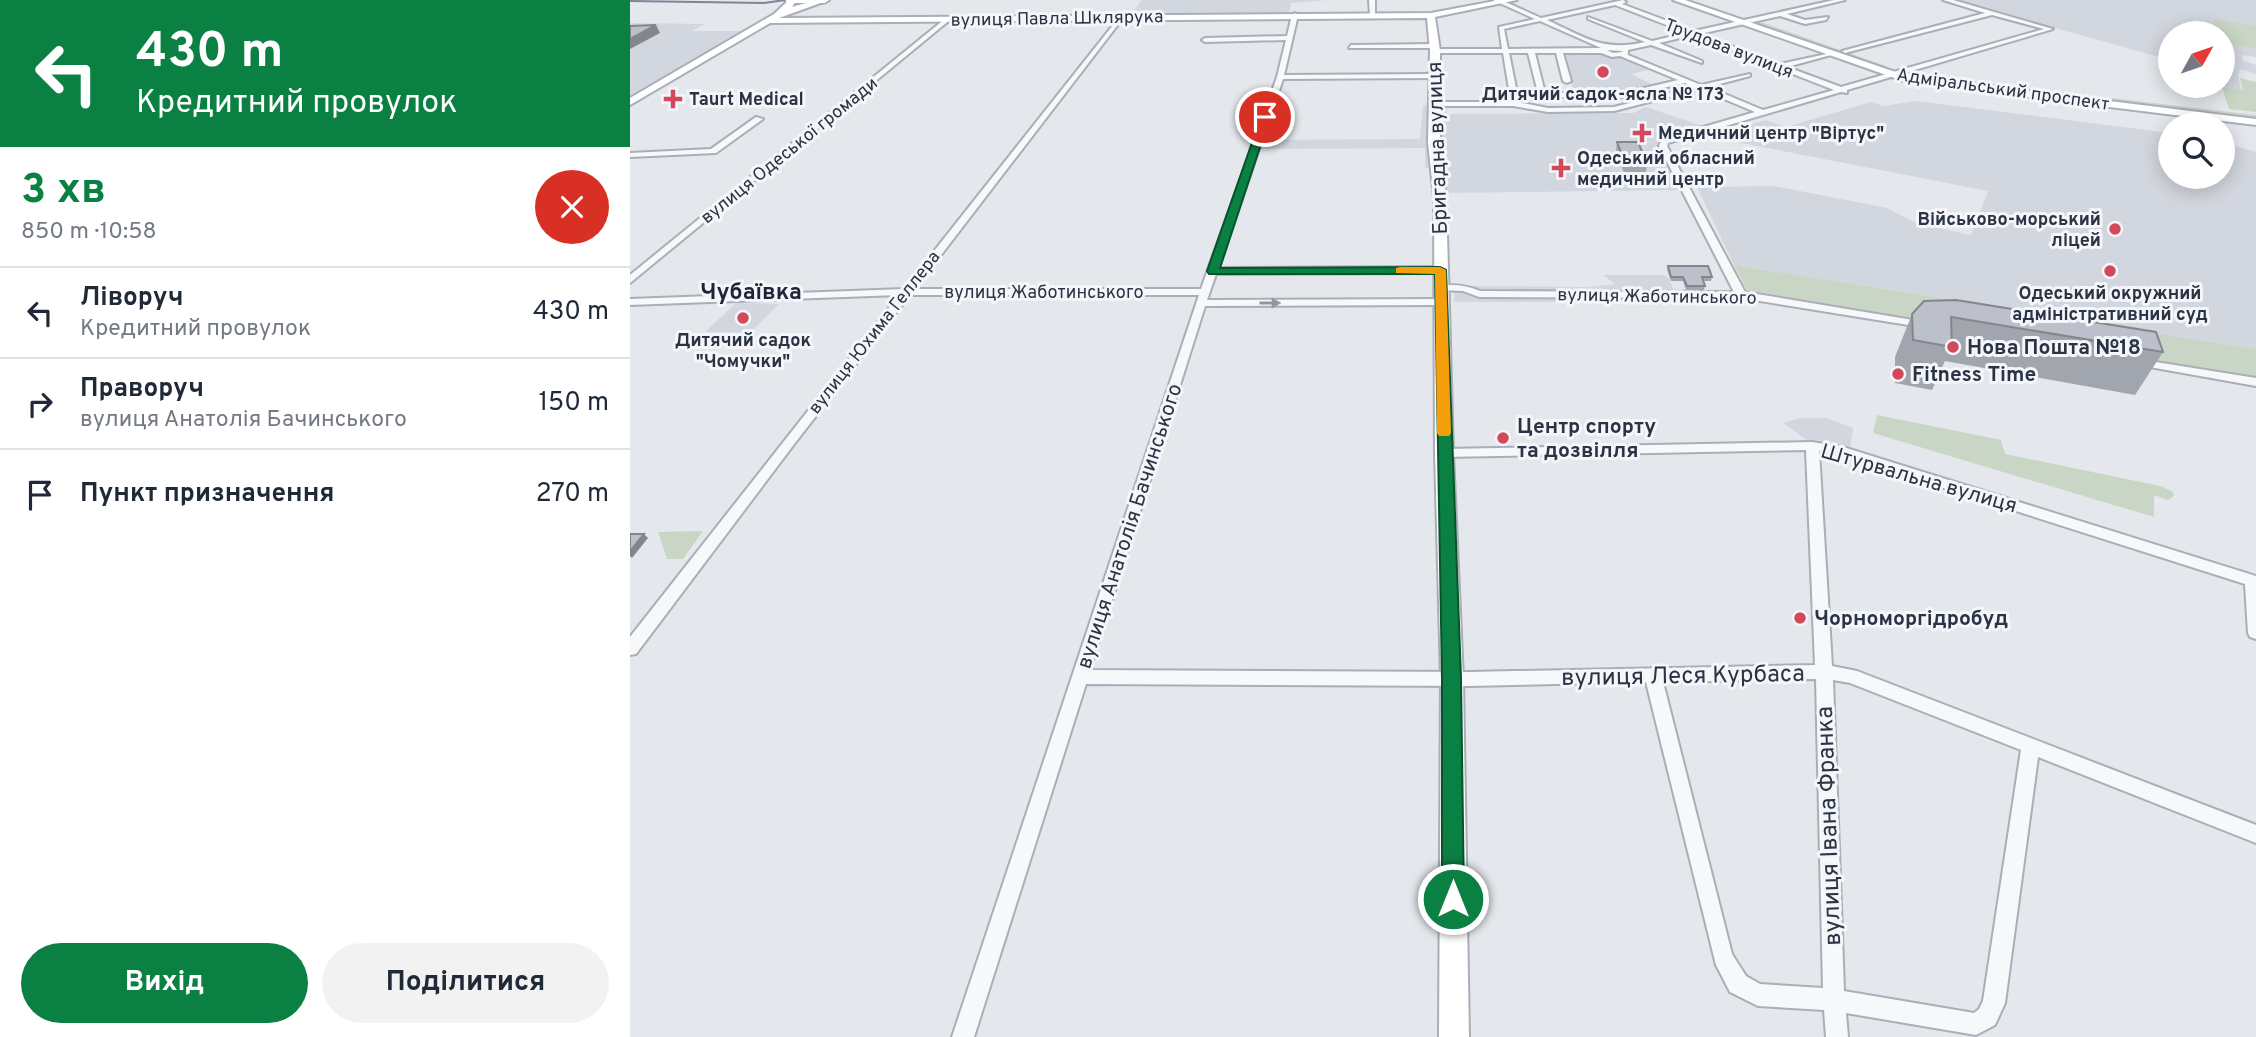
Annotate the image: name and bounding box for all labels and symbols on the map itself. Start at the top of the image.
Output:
street label: вулиця Павла Шклярука [950,6,1164,33]
street label: Трудова вулиця [1661,14,1796,85]
north arrow [2158,21,2235,98]
street label: Бригадна вулиця [1422,61,1455,235]
marker: Дитячий садок-ясла № 173 [1595,64,1611,80]
street label: Адміральський проспект [1895,64,2111,117]
street label: вулиця Одеської громади [697,73,883,230]
place label: Дитячий садок-ясла № 173 [1482,84,1724,107]
pin [1235,87,1295,147]
marker: Taurt Medical [663,89,683,109]
place label: Taurt Medical [689,89,804,112]
marker: Медичний центр "Віртус" [1632,123,1652,143]
place label: Медичний центр "Віртус" [1658,123,1884,146]
place label: Одеський обласний медичний центр [1577,148,1755,192]
marker: Одеський обласний медичний центр [1551,158,1571,178]
place label: Військово-морський ліцей [1918,209,2101,253]
marker: Військово-морський ліцей [2107,221,2123,237]
street label: вулиця Юхима Геллера [804,247,946,419]
marker: Одеський окружний адміністративний суд [2102,263,2118,279]
district label: Чубаївка [700,279,802,308]
street label: вулиця Жаботинського [944,282,1144,305]
place label: Одеський окружний адміністративний суд [2012,283,2208,327]
street label: вулиця Жаботинського [1557,284,1757,311]
one-way arrow [1259,297,1281,309]
marker: Дитячий садок "Чомучки" [735,310,751,326]
place label: Дитячий садок "Чомучки" [675,330,811,374]
place label: Нова Пошта №18 [1967,335,2141,362]
marker: Нова Пошта №18 [1945,339,1961,355]
place label: Fitness Time [1912,362,2036,389]
marker: Fitness Time [1890,366,1906,382]
street label: вулиця Анатолія Бачинського [1071,380,1189,673]
place label: Центр спорту та дозвілля [1517,414,1656,465]
marker: Центр спорту та дозвілля [1495,430,1511,446]
street label: Штурвальна вулиця [1817,438,2020,520]
place label: Чорноморгідробуд [1814,606,2008,633]
marker: Чорноморгідробуд [1792,610,1808,626]
street label: вулиця Леся Курбаса [1561,660,1805,694]
street label: вулиця Івана Франка [1811,706,1849,946]
position arrow [1416,862,1490,936]

